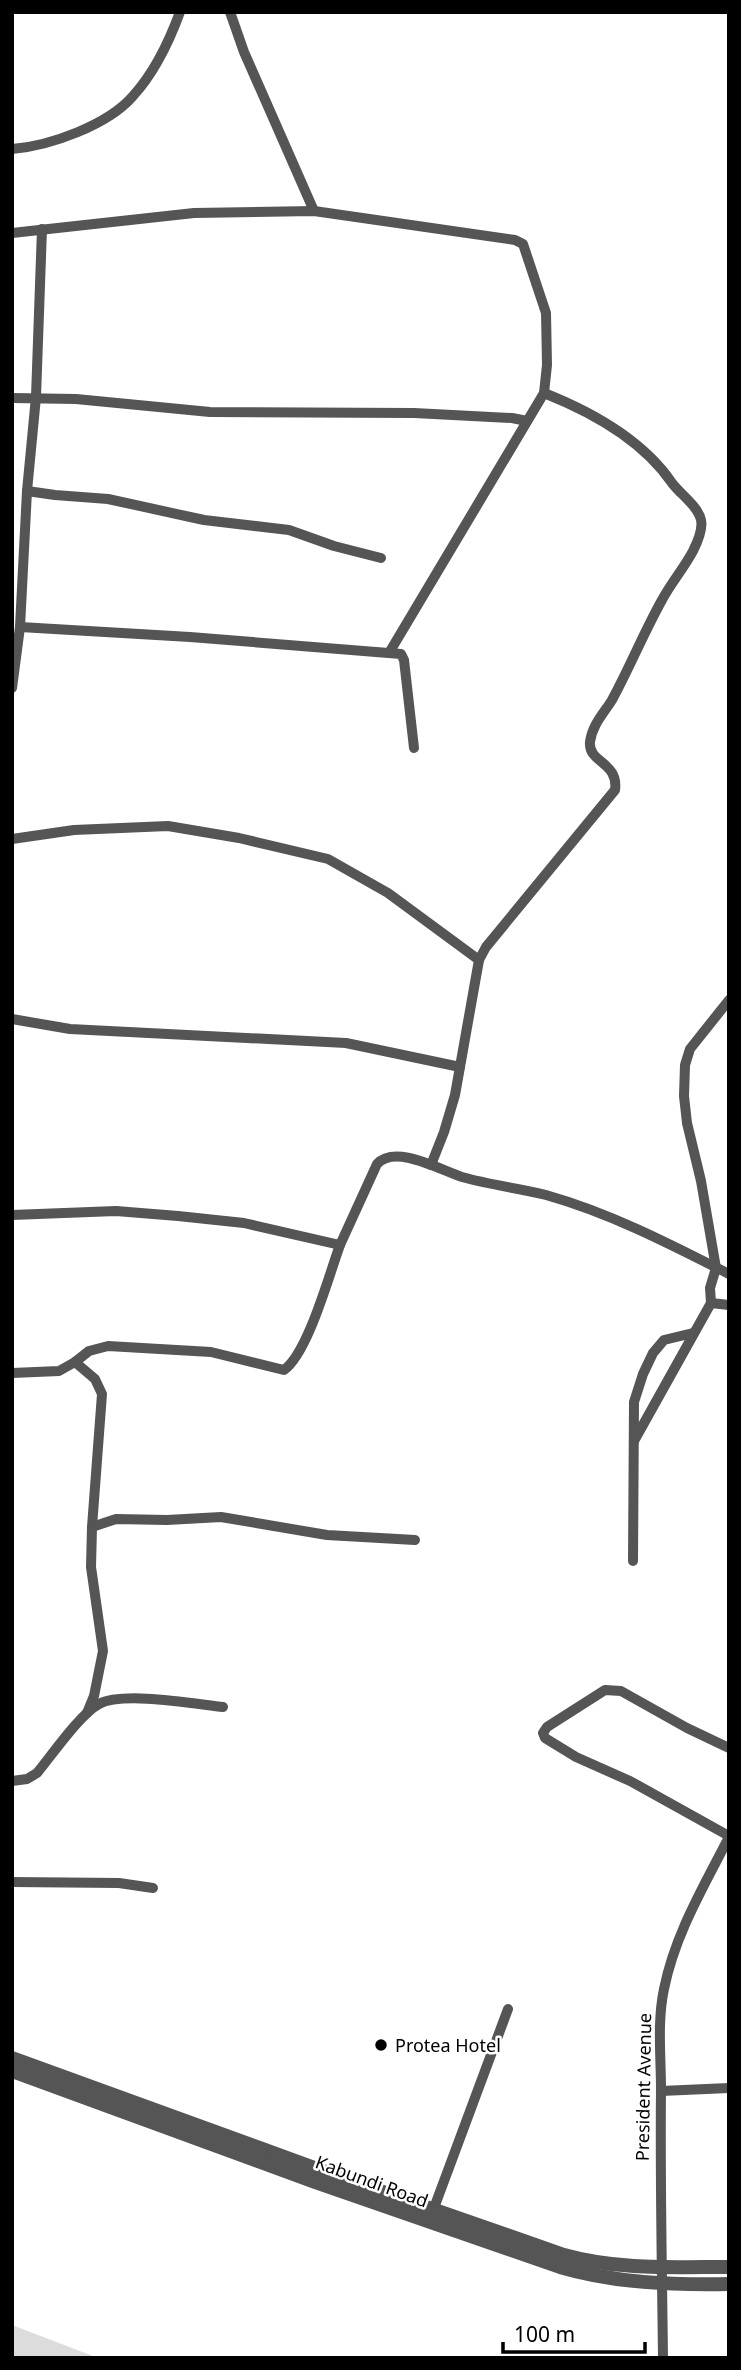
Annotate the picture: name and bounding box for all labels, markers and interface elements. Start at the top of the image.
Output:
street label: President Avenue [630,2013,656,2161]
place label: Protea Hotel [395,2033,501,2057]
marker: Protea Hotel [373,2037,389,2053]
street label: Kabundi Road [312,2150,432,2212]
scale bar [503,2310,645,2354]
text: 100 m [514,2320,575,2348]

